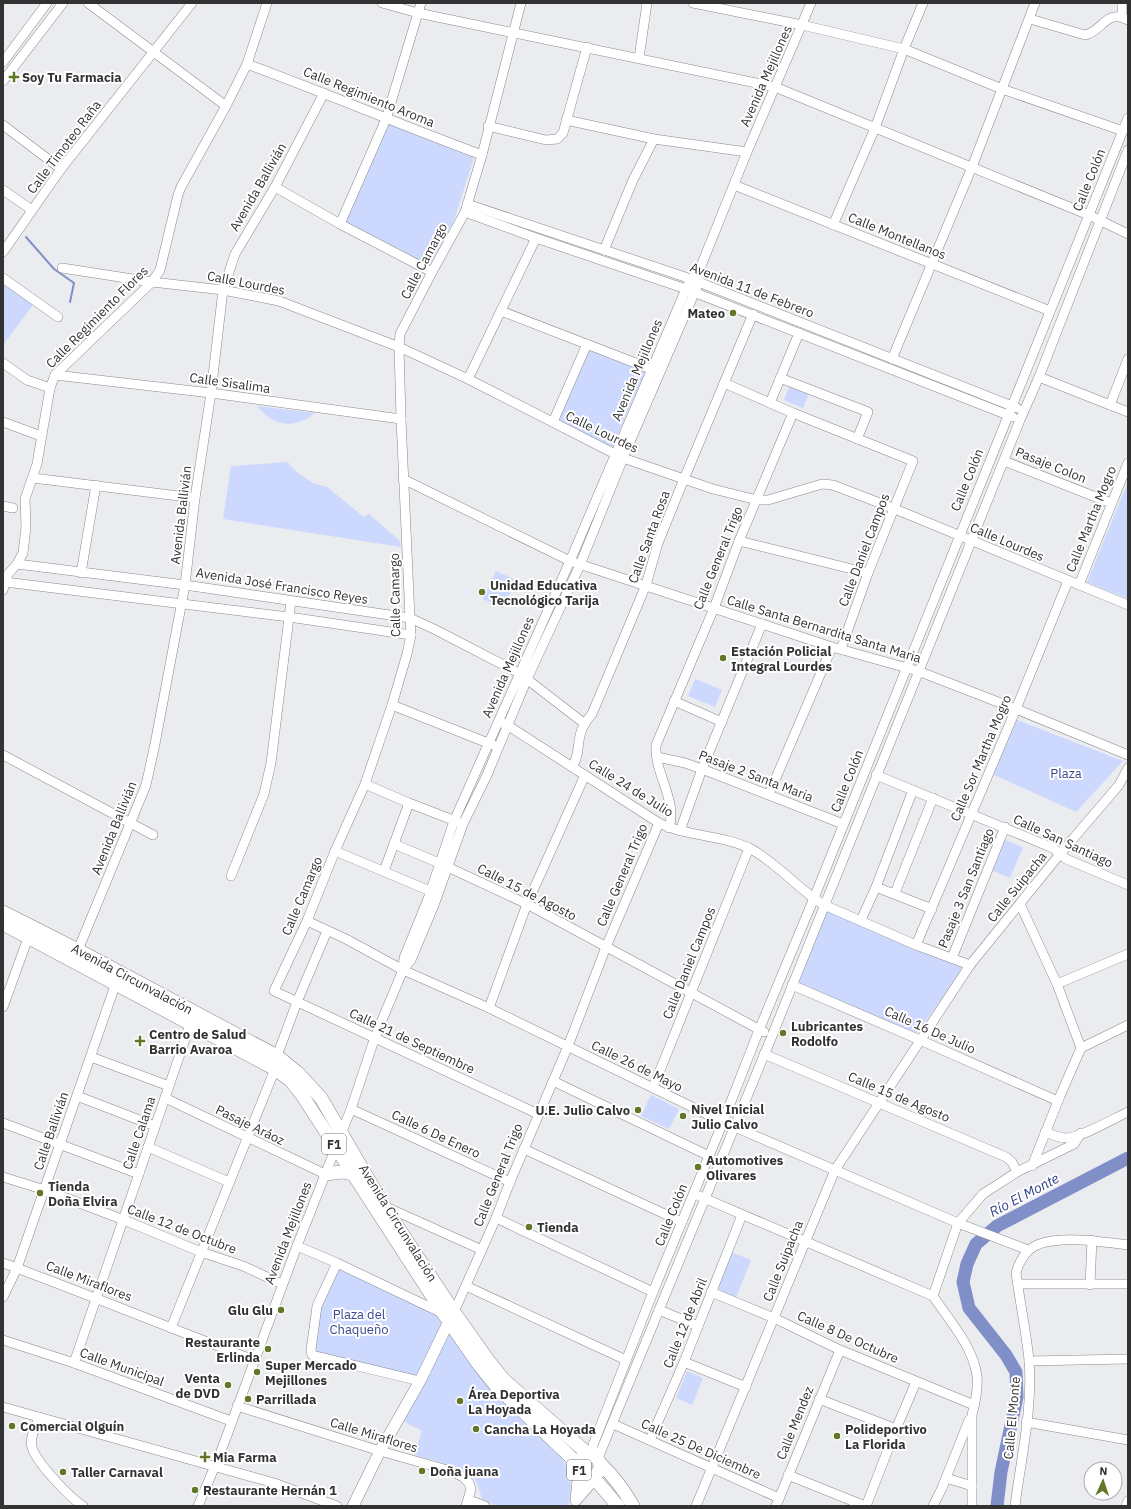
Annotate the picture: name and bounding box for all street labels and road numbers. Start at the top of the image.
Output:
street label: Avenida Mejillones [736,23,796,129]
street label: Calle Regimiento Aroma [301,63,437,131]
street label: Calle Timoteo Raña [23,97,105,197]
street label: Avenida Ballivián [226,140,290,234]
street label: Calle Colón [1069,146,1109,214]
street label: Calle Montellanos [846,209,948,263]
street label: Calle Camargo [397,220,451,302]
street label: Avenida 11 de Febrero [688,258,816,322]
street label: Calle Regimiento Flores [42,262,152,372]
street label: Calle Lourdes [206,267,286,299]
street label: Avenida Mejillones [608,316,666,424]
street label: Calle Sisalima [189,369,272,397]
street label: Calle Lourdes [563,407,641,457]
street label: Pasaje Colon [1013,443,1089,487]
street label: Calle Colón [947,446,987,514]
street label: Calle Martha Mogro [1062,463,1120,575]
street label: Avenida Ballivián [167,465,195,565]
street label: Calle Santa Rosa [624,488,674,586]
street label: Calle Daniel Campos [835,491,893,609]
street label: Calle General Trigo [689,504,747,612]
street label: Calle Lourdes [967,519,1047,565]
street label: Calle Camargo [386,553,404,637]
street label: Avenida José Francisco Reyes [195,564,369,608]
street label: Calle Santa Bernardita Santa Maria [725,591,923,667]
street label: Avenida Mejillones [478,614,538,720]
street label: Calle Sor Martha Mogro [947,692,1015,824]
street label: Pasaje 2 Santa Maria [696,746,816,806]
street label: Calle Colón [827,747,867,815]
street label: Calle 24 de Julio [585,755,677,821]
street label: Avenida Ballivián [88,779,140,877]
street label: Calle San Santiago [1011,811,1115,871]
street label: Calle General Trigo [593,821,651,929]
street label: Pasaje 3 San Santiago [934,826,998,950]
street label: Calle Suipacha [983,848,1051,926]
street label: Calle Camargo [278,854,326,938]
street label: Calle 15 de Agosto [475,860,579,924]
street label: Calle Daniel Campos [659,904,719,1022]
street label: Avenida Circunvalación [68,940,196,1018]
street label: Calle 16 De Julio [882,1002,978,1058]
street label: Calle 21 de Septiembre [347,1004,477,1078]
street label: Calle 26 de Mayo [588,1036,686,1096]
street label: Calle 15 de Agosto [845,1068,953,1126]
street label: Calle Ballivián [30,1090,72,1172]
street label: Calle Calama [119,1094,159,1172]
street label: Pasaje Aráoz [213,1101,287,1149]
street label: Calle 6 De Enero [389,1106,483,1162]
street label: Calle General Trigo [469,1121,527,1229]
road number: F1 [322,1134,346,1154]
street label: Avenida Circunvalación [355,1161,441,1285]
street label: Avenida Mejillones [261,1179,315,1287]
street label: Calle Colón [651,1181,691,1249]
street label: Calle 12 de Octubre [125,1200,239,1258]
street label: Calle Suipacha [759,1218,807,1304]
street label: Calle Miraflores [44,1257,134,1305]
street label: Calle 12 de Abril [659,1275,711,1371]
street label: Calle 8 De Octubre [795,1307,901,1367]
street label: Calle Municipal [77,1344,167,1390]
street label: Calle El Monte [1000,1376,1024,1460]
street label: Calle Mendez [773,1384,817,1462]
street label: Calle Miraflores [328,1414,420,1456]
street label: Calle 25 De Diciembre [638,1415,764,1483]
road number: F1 [567,1460,591,1480]

